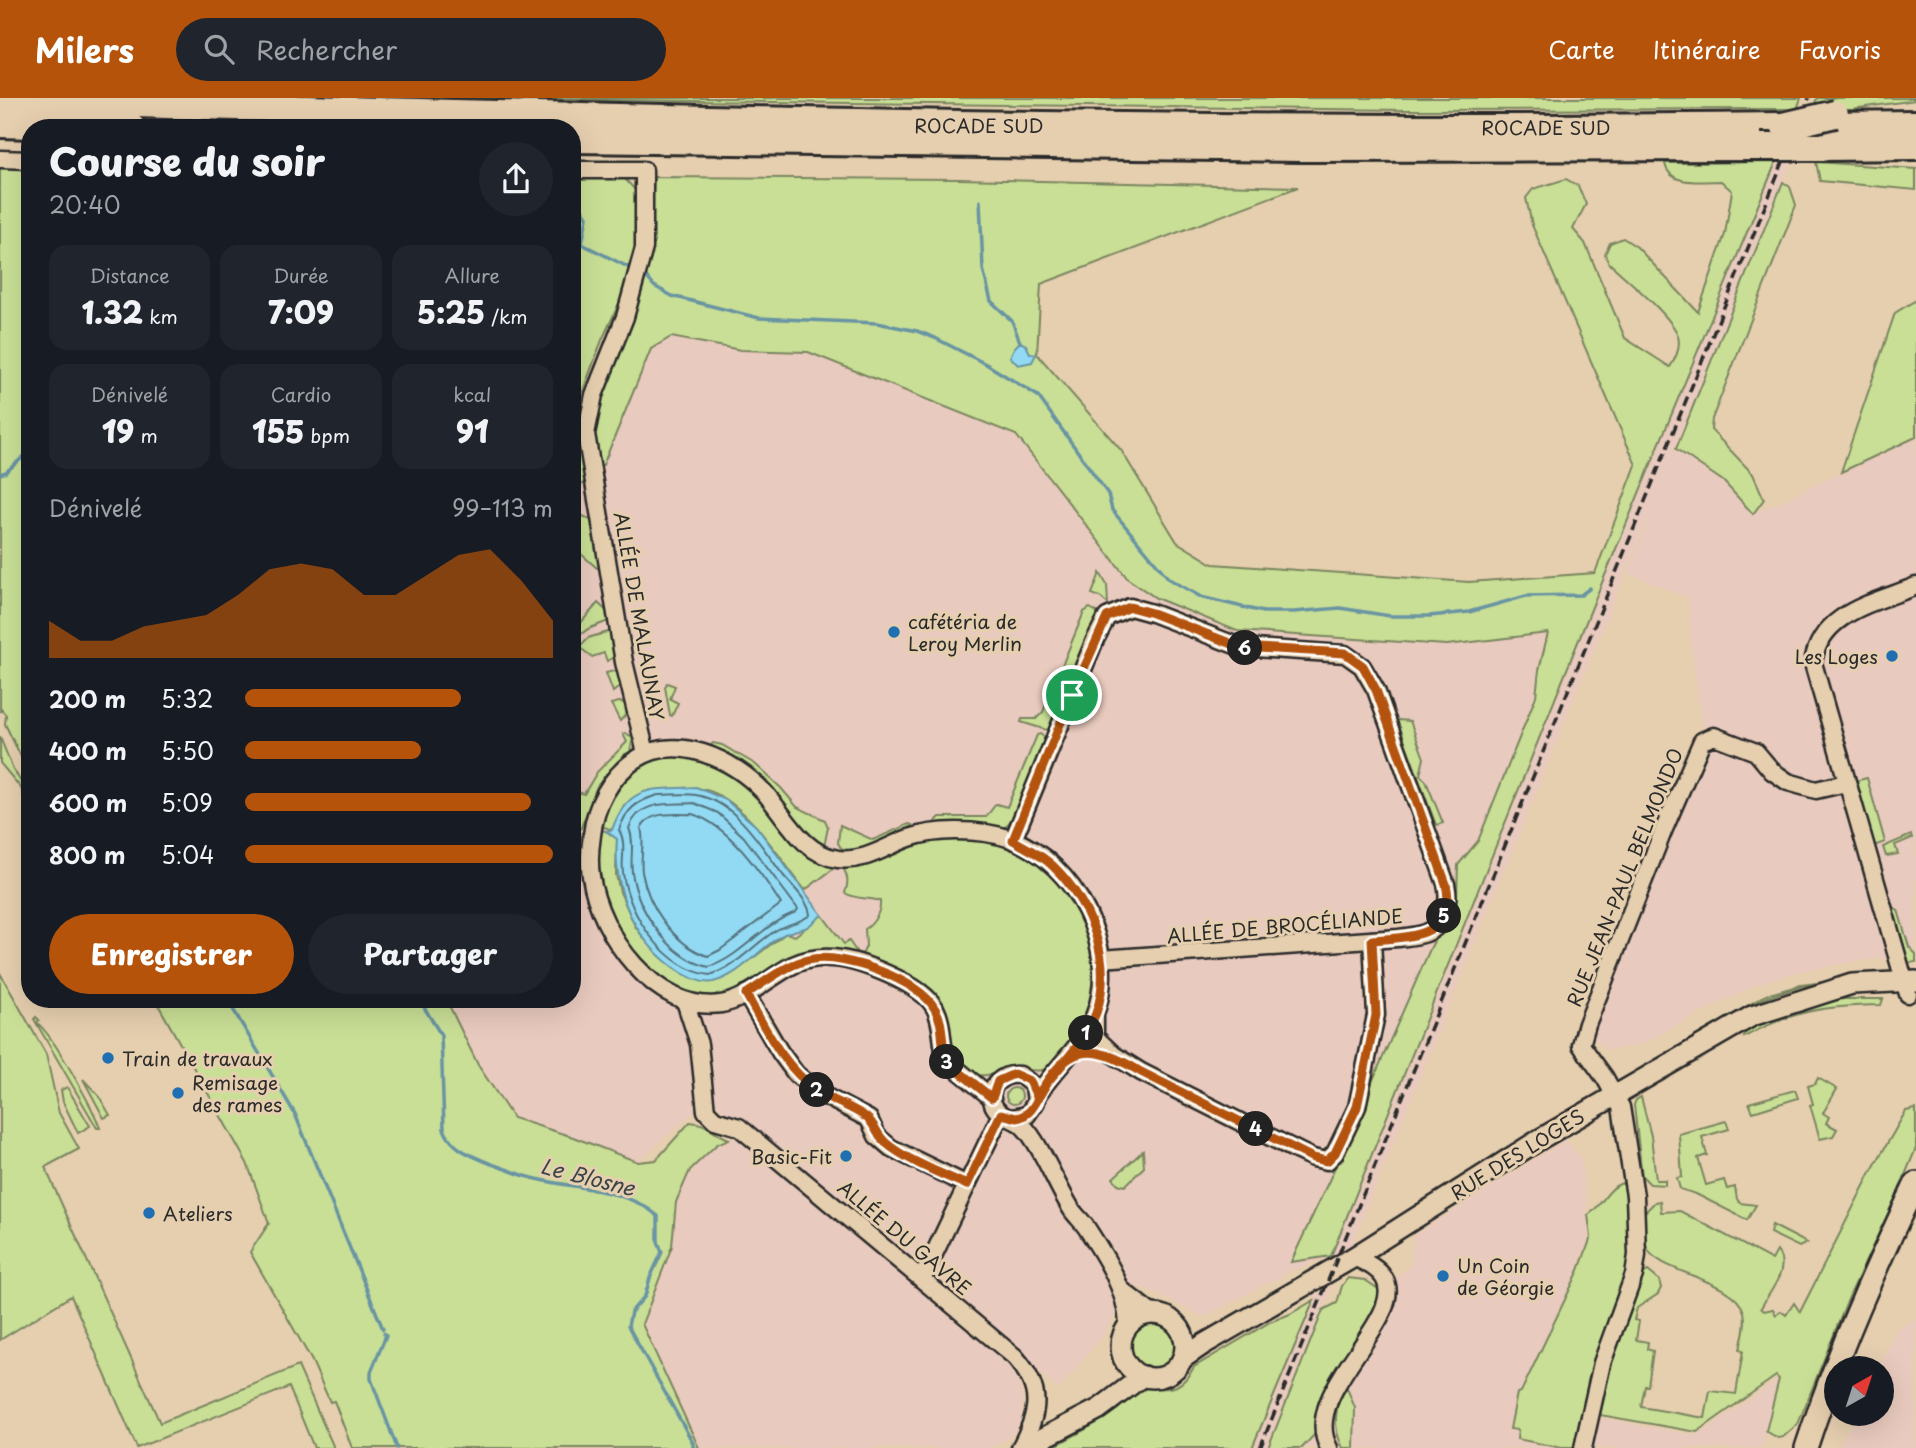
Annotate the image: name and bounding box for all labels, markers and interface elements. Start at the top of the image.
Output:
search box [176,18,666,81]
text: Milers [35,24,134,74]
icon: search [200,30,238,68]
text: Rechercher [256,30,397,69]
text: Carte [1548,31,1615,67]
text: Itinéraire [1653,31,1761,67]
text: Favoris [1799,31,1881,67]
street label: ROCADE SUD [914,111,1044,139]
street label: ROCADE SUD [1481,113,1611,141]
text: Course du soir [49,132,325,189]
button: share [479,142,553,216]
text: 20:40 [49,187,120,222]
text: Distance [90,261,170,289]
text: Durée [273,261,329,289]
text: Allure [445,261,500,289]
text: 1.32 [81,289,143,334]
text: 7:09 [268,289,334,334]
text: 5:25 [417,289,485,334]
text: km [143,302,178,330]
text: /km [485,302,528,330]
text: Dénivelé [91,380,168,408]
text: Cardio [271,380,331,408]
text: kcal [453,380,491,408]
text: 19 [102,408,134,453]
text: 155 [252,408,304,453]
text: 91 [456,408,489,453]
text: m [134,421,158,449]
text: bpm [304,421,350,449]
text: Dénivelé [49,490,142,525]
text: 99–113 m [452,490,553,525]
street label: ALLÉE DE MALAUNAY [608,510,672,722]
place label: cafétéria de Leroy Merlin [908,607,1022,657]
marker: cafétéria de Leroy Merlin [886,624,902,640]
pin: 6 [1228,630,1262,666]
text: 6 [1238,633,1251,661]
place label: Les Loges [1795,642,1878,670]
marker: Les Loges [1884,648,1900,664]
pin [1042,665,1102,725]
icon: arrive [1053,676,1091,714]
text: 200 m [49,681,126,716]
text: 5:32 [161,681,213,716]
text: 400 m [49,733,127,768]
text: 5:50 [161,733,214,768]
street label: RUE JEAN-PAUL BELMONDO [1559,744,1689,1010]
text: 600 m [49,785,127,820]
text: 5:09 [161,785,213,820]
text: 800 m [49,837,126,872]
text: 5:04 [161,837,214,872]
pin: 5 [1426,898,1462,934]
street label: ALLÉE DE BROCÉLIANDE [1166,901,1404,949]
text: 5 [1437,901,1450,929]
button: Enregistrer [49,914,294,994]
button: Partager [308,914,553,994]
pin: 1 [1068,1016,1104,1051]
text: 1 [1081,1018,1090,1046]
place label: Train de travaux [122,1044,272,1072]
pin: 3 [930,1044,964,1080]
text: 3 [940,1047,953,1075]
marker: Train de travaux [100,1050,116,1066]
place label: Remisage des rames [192,1068,282,1118]
pin: 2 [800,1072,834,1108]
text: 2 [810,1075,823,1103]
marker: Remisage des rames [170,1085,186,1101]
street label: RUE DES LOGES [1445,1102,1589,1206]
pin: 4 [1238,1112,1274,1146]
text: 4 [1249,1114,1262,1142]
place label: Basic-Fit [751,1142,832,1170]
marker: Basic-Fit [838,1148,854,1164]
water label: Le Blosne [538,1149,640,1203]
street label: ALLÉE DU GAVRE [832,1173,978,1301]
place label: Ateliers [163,1199,233,1227]
marker: Ateliers [141,1205,157,1221]
place label: Un Coin de Géorgie [1457,1251,1554,1301]
marker: Un Coin de Géorgie [1435,1268,1451,1284]
north arrow [1824,1356,1894,1426]
map controls [1824,1356,1894,1426]

